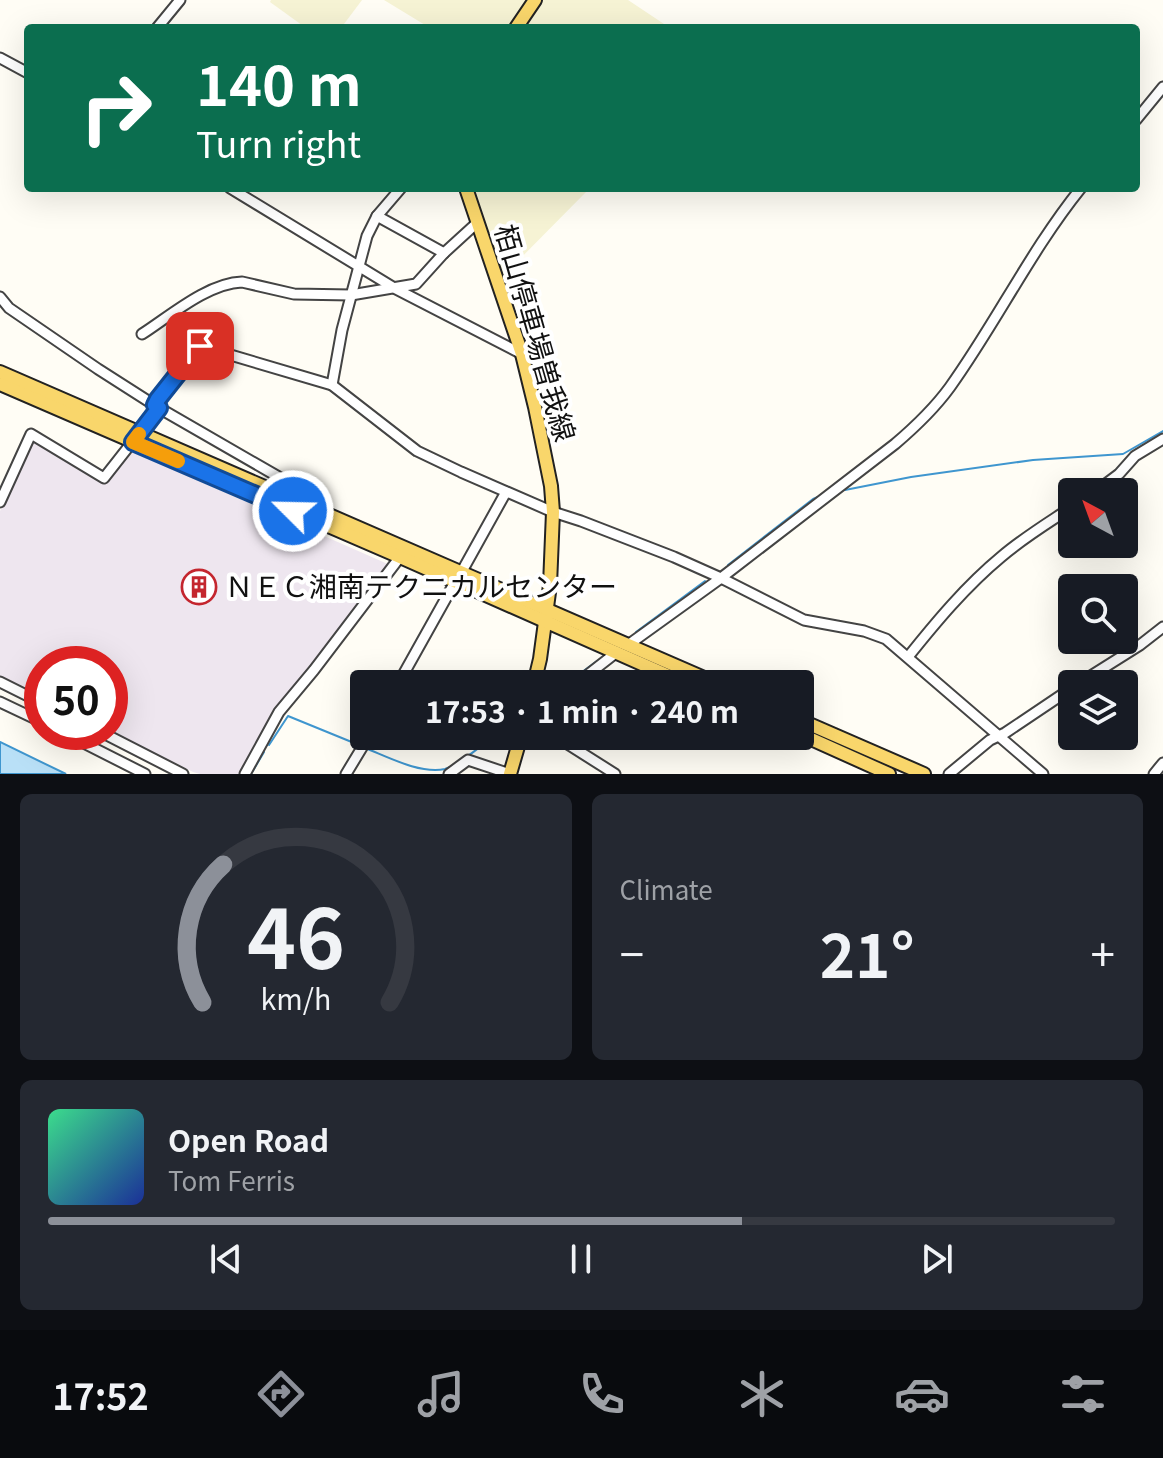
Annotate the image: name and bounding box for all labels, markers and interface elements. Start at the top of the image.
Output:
text: 140 m [196,41,362,122]
icon: right [64,56,168,160]
text: Turn right [196,116,361,168]
street label: 栢山停車場曽我線 [487,219,587,446]
pin [166,312,234,380]
icon: arrive [178,324,222,368]
position arrow [251,469,335,553]
north arrow [1058,478,1138,558]
map controls [1058,478,1138,750]
place label: ＮＥＣ湘南テクニカルセンター [225,565,617,605]
building icon: ＮＥＣ湘南テクニカルセンター [180,568,218,606]
button: search [1058,574,1138,654]
speed limit sign: 50 [24,646,128,750]
button: layers [1058,670,1138,750]
text: 17:53 · 1 min · 240 m [425,688,739,732]
text: Climate [620,870,713,907]
text: 46 [247,872,345,993]
text: 21° [820,908,915,995]
text: − [620,920,644,984]
text: + [1091,920,1115,984]
text: km/h [260,977,331,1018]
text: Open Road [168,1117,329,1161]
text: Tom Ferris [168,1161,295,1198]
icon: previous [204,1237,248,1281]
icon: pause [559,1237,603,1281]
icon: next [915,1237,959,1281]
icon: directions [253,1366,309,1422]
icon: music [413,1366,469,1422]
icon: phone [574,1366,630,1422]
icon: climate [734,1366,790,1422]
icon: car [894,1366,950,1422]
icon: filters [1055,1366,1111,1422]
text: 17:52 [52,1368,149,1420]

